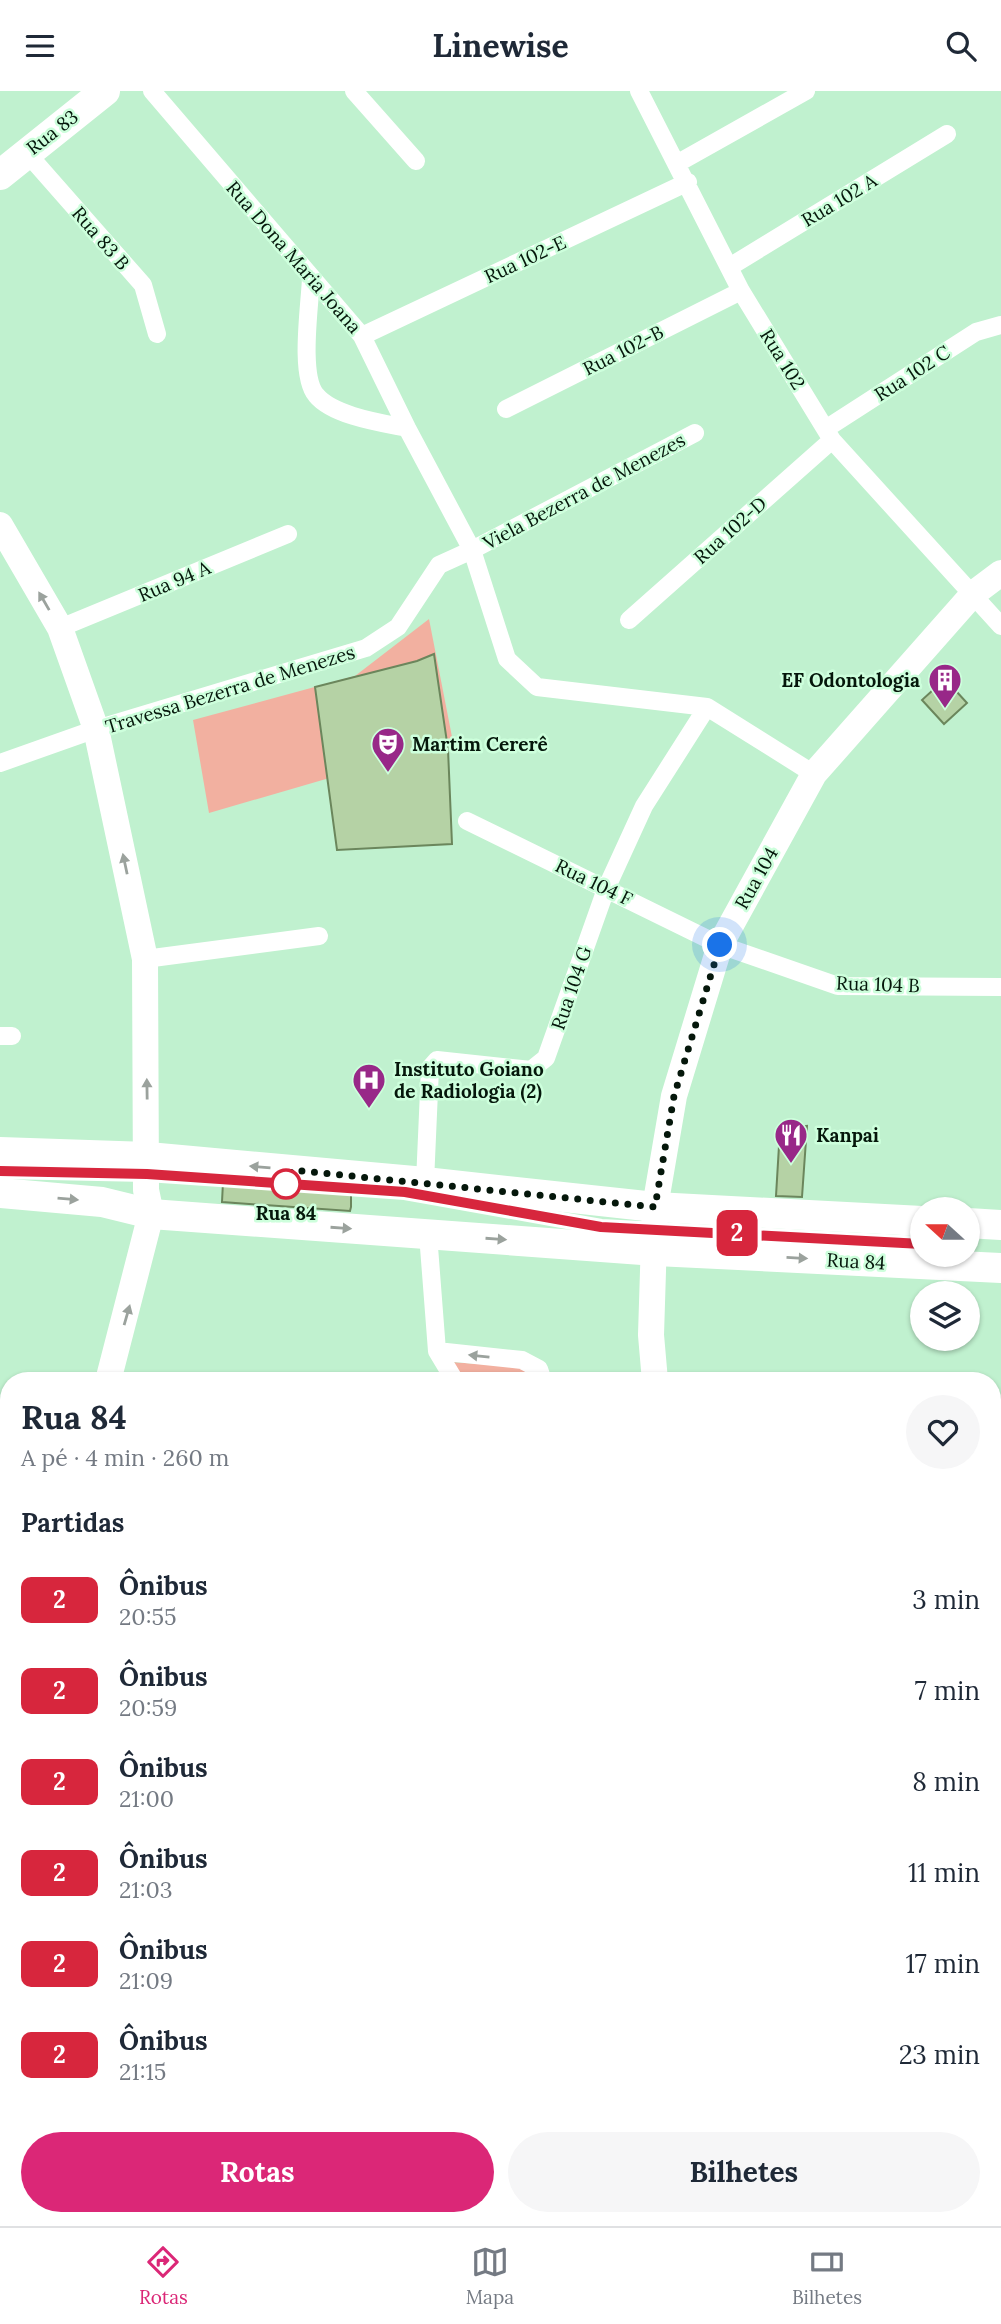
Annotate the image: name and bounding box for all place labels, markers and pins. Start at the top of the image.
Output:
building icon: EF Odontologia [926,661,964,710]
place label: EF Odontologia [781,668,920,692]
theatre icon: Martim Cererê [369,725,407,774]
place label: Martim Cererê [412,732,548,756]
place label: Instituto Goiano de Radiologia (2) [394,1057,544,1104]
hospital icon: Instituto Goiano de Radiologia (2) [350,1061,388,1110]
restaurant icon: Kanpai [772,1116,810,1165]
place label: Kanpai [816,1123,879,1147]
marker: Rua 84 [271,1169,301,1199]
place label: Rua 84 [256,1201,316,1225]

